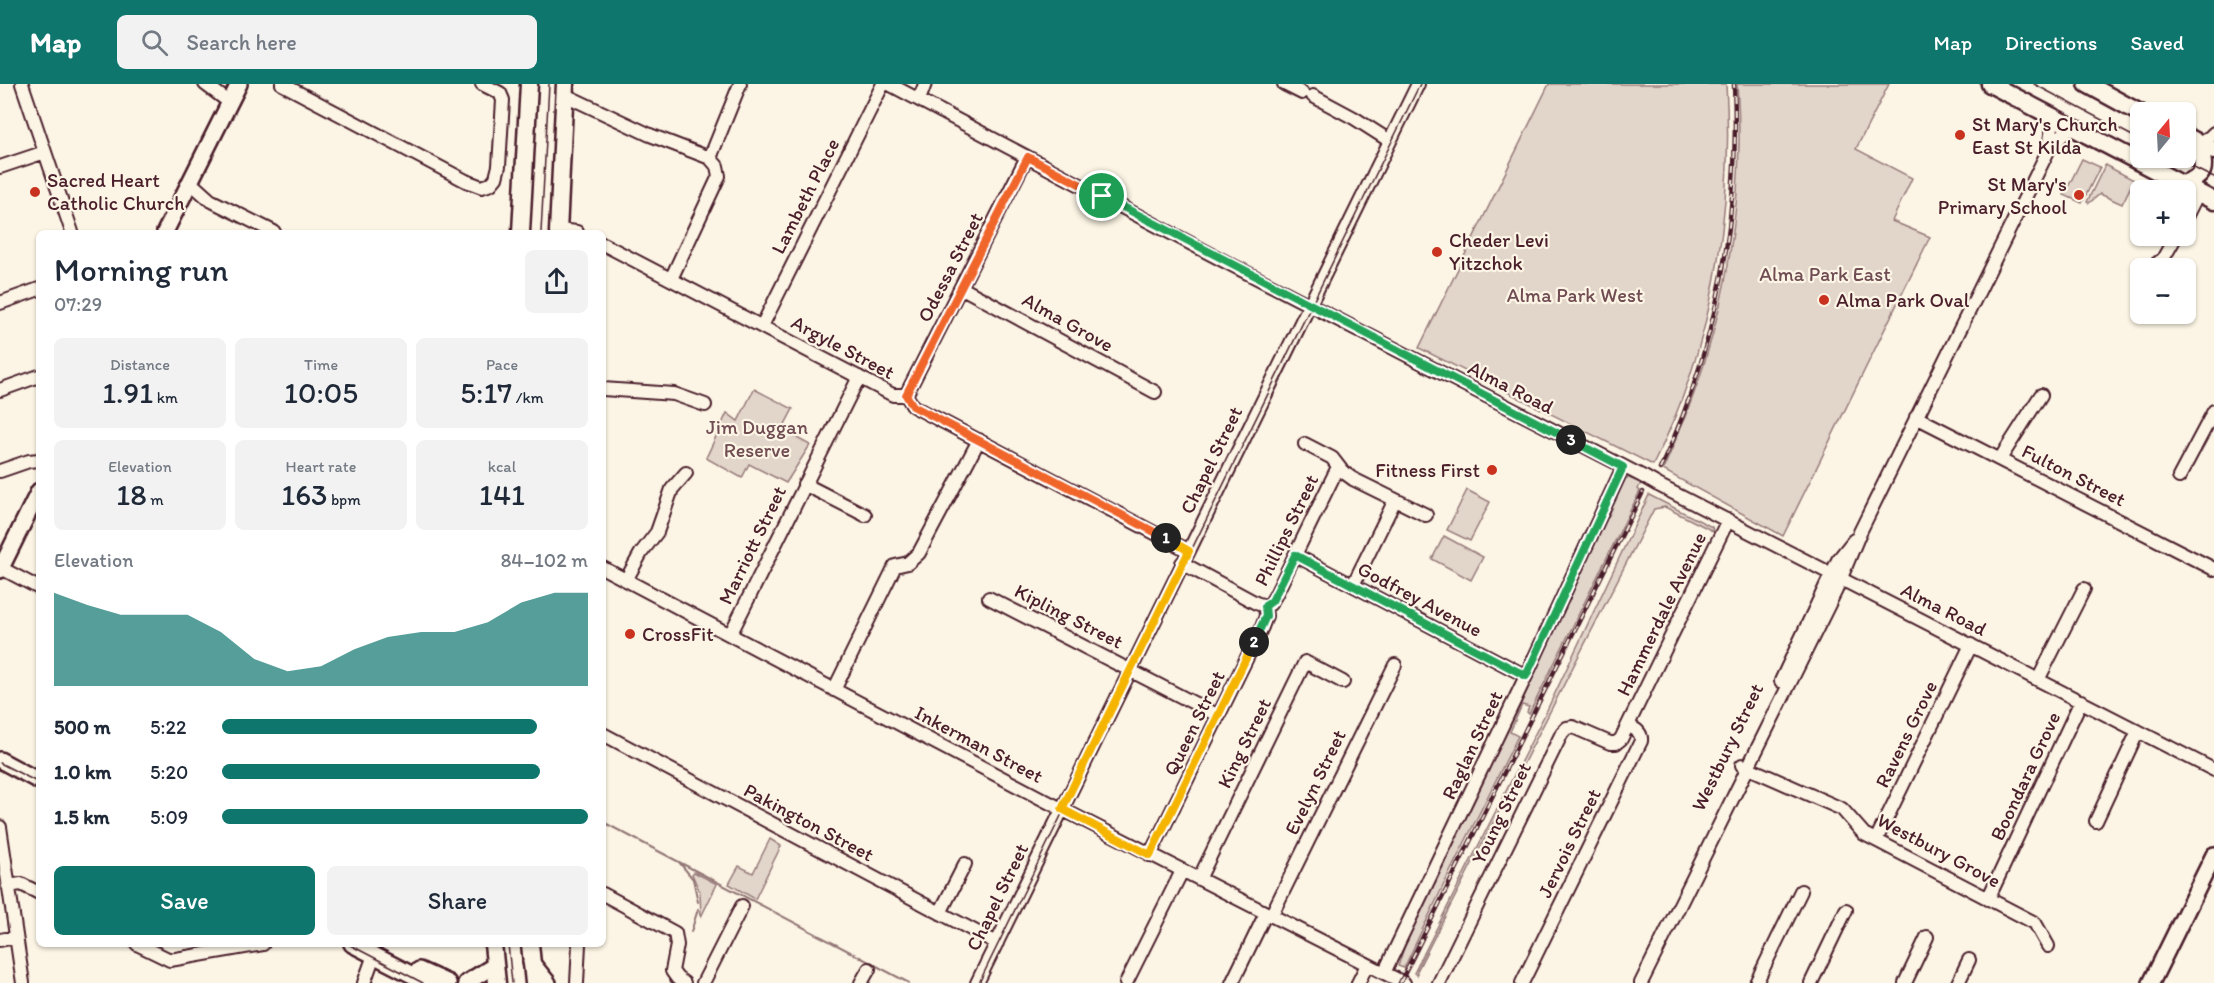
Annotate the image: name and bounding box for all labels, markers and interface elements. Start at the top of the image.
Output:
search box [117,15,537,69]
text: Map [30,25,81,59]
icon: search [138,26,171,59]
text: Search here [186,29,297,56]
text: Map [1934,30,1972,55]
text: Directions [2005,30,2097,55]
text: Saved [2130,30,2184,55]
north arrow [2130,102,2196,168]
map controls [2130,102,2196,324]
place label: St Mary's Church East St Kilda [1972,112,2118,159]
marker: St Mary's Church East St Kilda [1953,128,1967,142]
street label: Lambeth Place [766,134,844,258]
place label: Sacred Heart Catholic Church [47,168,184,215]
pin [1076,170,1127,221]
place label: St Mary's Primary School [1938,172,2067,219]
icon: arrive [1085,179,1118,212]
button: + [2130,180,2196,246]
marker: Sacred Heart Catholic Church [28,185,42,199]
marker: St Mary's Primary School [2072,188,2086,202]
street label: Odessa Street [912,208,988,326]
place label: Cheder Levi Yitzchok [1449,228,1549,275]
marker: Cheder Levi Yitzchok [1430,245,1444,259]
text: Morning run [54,250,229,289]
button: share [525,250,588,313]
button: − [2130,258,2196,324]
park label: Alma Park East [1759,262,1891,286]
park label: Alma Park West [1507,283,1643,307]
street label: Alma Grove [1018,287,1118,357]
place label: Alma Park Oval [1836,288,1970,312]
text: 07:29 [54,292,102,316]
marker: Alma Park Oval [1817,293,1831,307]
street label: Argyle Street [787,310,899,384]
text: Distance [110,355,170,374]
text: Time [304,355,338,374]
text: Pace [486,355,518,374]
street label: Alma Road [1464,355,1558,419]
text: 1.91 [102,374,153,411]
text: 10:05 [284,374,358,411]
text: 5:17 [460,374,512,411]
text: km [153,388,178,407]
text: /km [512,388,544,407]
street label: Chapel Street [1175,402,1247,518]
park label: Jim Duggan Reserve [706,415,808,462]
pin: 3 [1556,425,1586,455]
text: 3 [1567,430,1575,449]
street label: Fulton Street [2018,439,2130,511]
text: Elevation [108,457,172,476]
text: Heart rate [286,457,356,476]
text: kcal [488,457,516,476]
place label: Fitness First [1375,458,1480,482]
marker: Fitness First [1485,463,1499,477]
street label: Phillips Street [1249,470,1324,590]
text: 18 [116,476,147,513]
text: 163 [281,476,327,513]
text: 141 [479,476,525,513]
street label: Marriott Street [713,481,791,608]
text: m [147,490,164,509]
text: bpm [327,490,361,509]
pin: 1 [1151,523,1181,553]
text: 1 [1162,528,1170,547]
street label: Hammerdale Avenue [1611,528,1711,700]
text: Elevation [54,548,133,572]
text: 84–102 m [500,548,588,572]
street label: Godfrey Avenue [1354,556,1486,642]
street label: Alma Road [1897,577,1991,641]
street label: Kipling Street [1011,578,1127,654]
place label: CrossFit [642,622,714,646]
marker: CrossFit [623,627,637,641]
pin: 2 [1239,627,1269,657]
text: 2 [1250,632,1258,651]
street label: Queen Street [1158,667,1230,779]
street label: Ravens Grove [1870,677,1942,791]
street label: Westbury Street [1686,679,1768,815]
street label: Raglan Street [1436,687,1508,803]
street label: King Street [1212,694,1276,792]
street label: Inkerman Street [911,700,1048,788]
street label: Boondara Grove [1985,708,2065,844]
text: 500 m [54,715,110,739]
text: 5:22 [150,715,186,739]
street label: Evelyn Street [1279,726,1351,838]
street label: Young Street [1466,758,1536,868]
text: 1.0 km [54,760,111,784]
text: 5:20 [150,760,188,784]
street label: Pakington Street [740,778,879,867]
street label: Jervois Street [1532,785,1606,901]
text: 1.5 km [54,805,110,829]
text: 5:09 [150,805,188,829]
street label: Westbury Grove [1873,807,2005,893]
street label: Chapel Street [961,839,1033,955]
button: Save [54,866,315,935]
button: Share [327,866,588,935]

